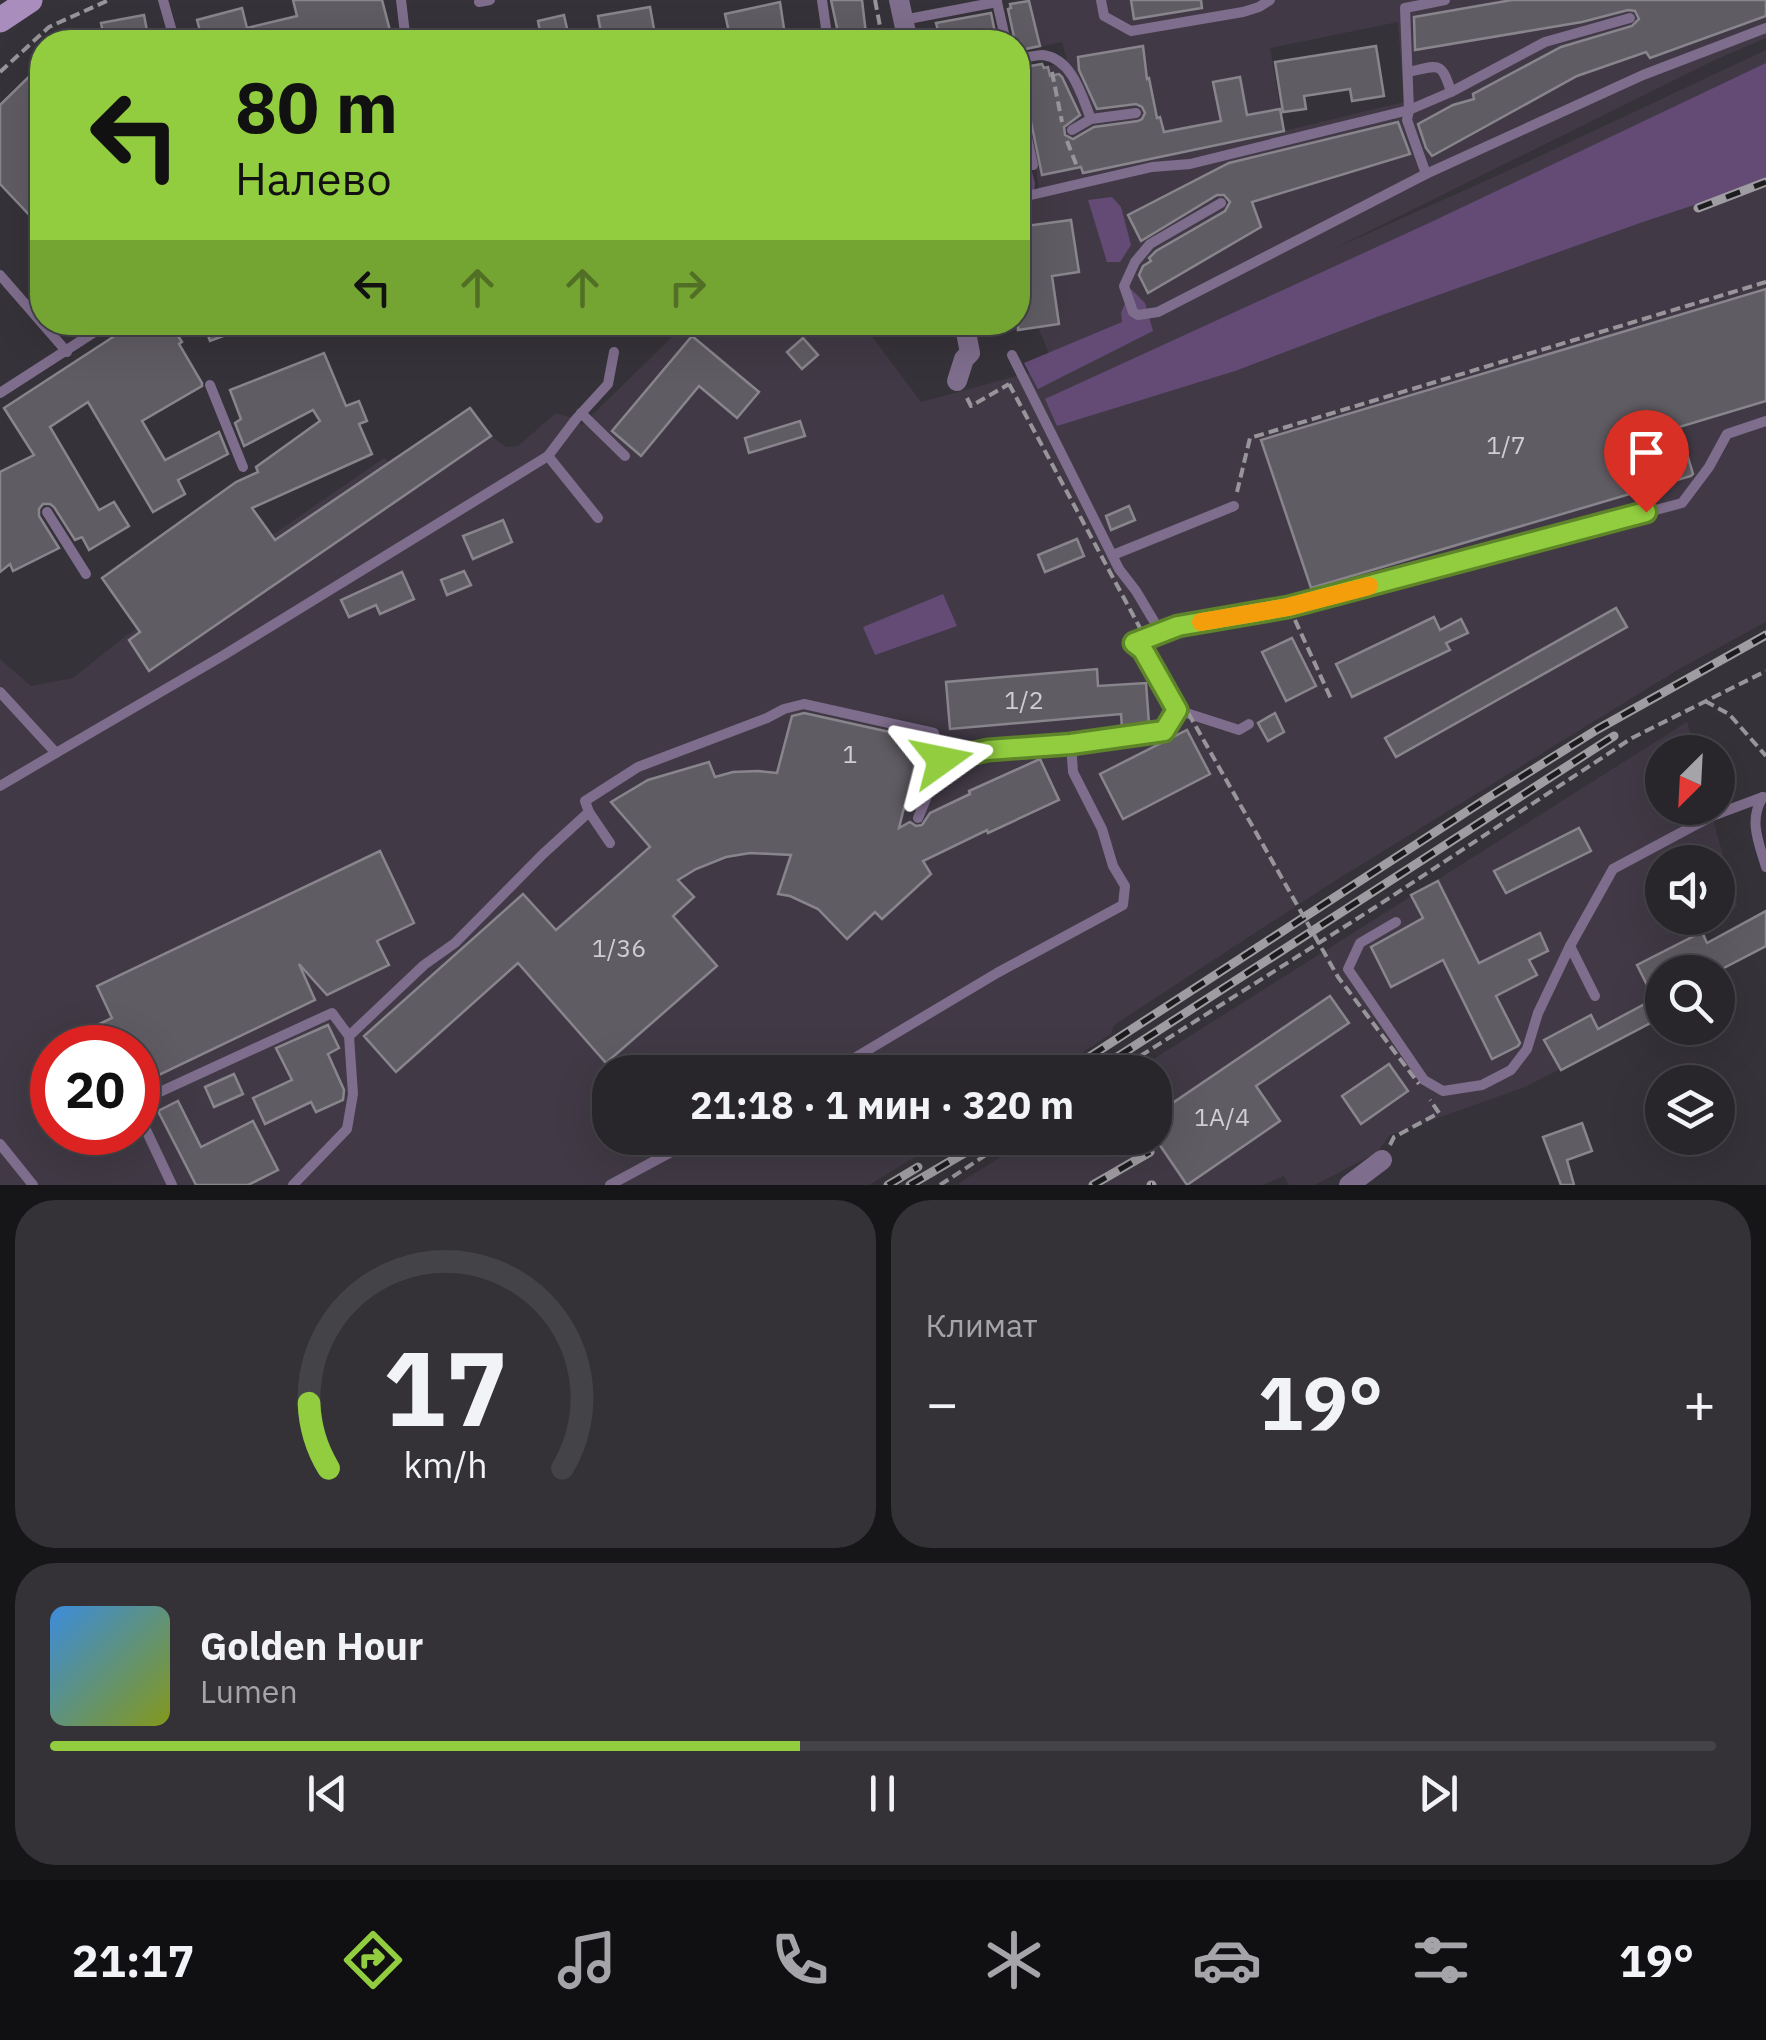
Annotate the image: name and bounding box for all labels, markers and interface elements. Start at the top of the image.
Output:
text: 80 m [235,61,398,152]
icon: left [70,70,200,200]
text: Налево [235,149,392,207]
icon: left [345,260,400,315]
icon: ahead [450,260,505,315]
icon: ahead [555,260,610,315]
icon: right [660,260,715,315]
pin [1604,410,1689,513]
icon: arrive [1619,425,1674,480]
house number: 1/7 [1486,428,1526,461]
house number: 1/2 [1004,683,1044,716]
position arrow [890,708,994,812]
north arrow [1645,735,1735,825]
map controls [1645,735,1735,1155]
house number: 1 [842,737,858,770]
button: sound [1645,845,1735,935]
house number: 1/36 [592,931,646,964]
button: search [1645,955,1735,1045]
speed limit sign: 20 [30,1025,160,1155]
button: layers [1645,1065,1735,1155]
text: 21:18 · 1 мин · 320 m [690,1080,1074,1129]
house number: 1А/4 [1194,1100,1250,1133]
text: Климат [926,1304,1038,1346]
text: 17 [383,1319,508,1455]
text: 19° [1258,1353,1383,1451]
text: − [926,1367,959,1438]
text: + [1683,1367,1716,1438]
text: km/h [403,1441,487,1488]
text: Golden Hour [200,1621,423,1670]
text: Lumen [200,1670,298,1712]
icon: previous [300,1766,355,1821]
icon: pause [855,1766,910,1821]
icon: next [1411,1766,1466,1821]
icon: directions [338,1925,408,1995]
icon: music [552,1925,622,1995]
icon: phone [765,1925,835,1995]
icon: climate [979,1925,1049,1995]
icon: car [1192,1925,1262,1995]
icon: filters [1406,1925,1476,1995]
text: 21:17 [72,1931,195,1989]
text: 19° [1619,1931,1694,1989]

